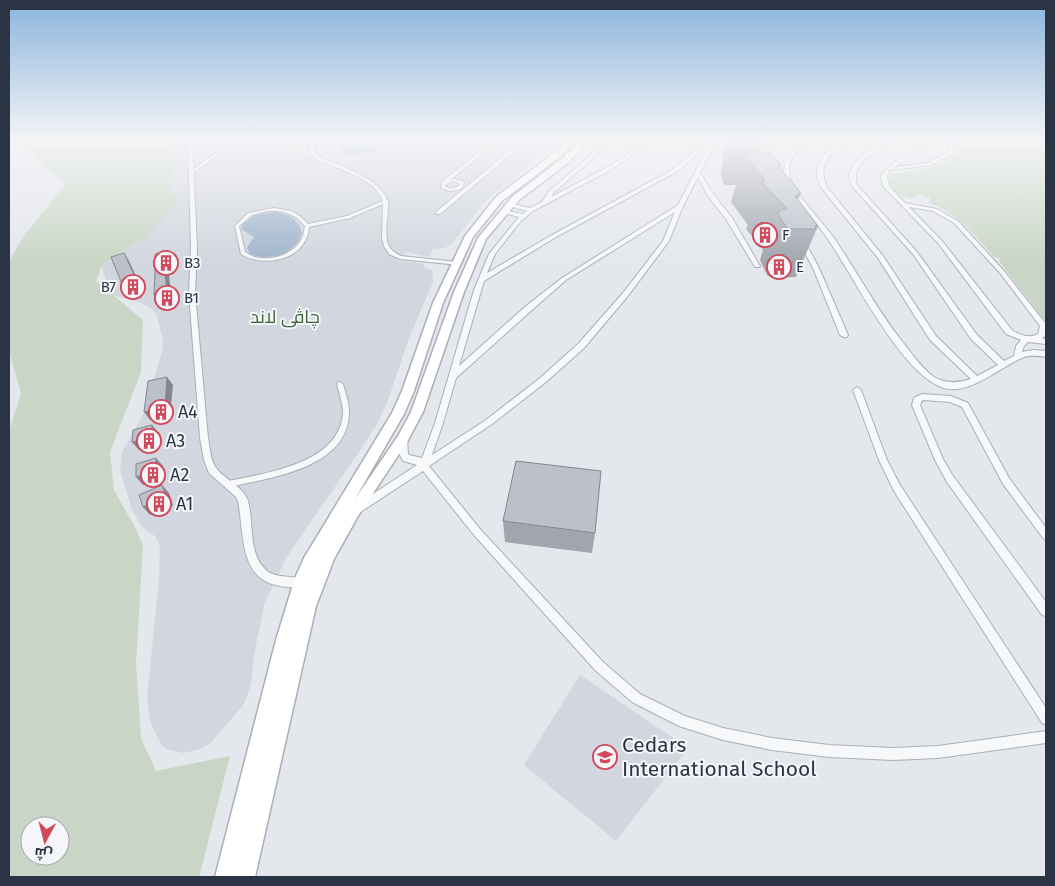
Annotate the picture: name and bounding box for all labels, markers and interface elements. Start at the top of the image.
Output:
building icon: F [752,222,778,248]
place label: F [782,226,789,244]
building icon: B3 [153,250,179,276]
place label: B3 [184,254,201,272]
building icon: E [766,254,792,280]
place label: E [796,258,804,276]
building icon: B7 [120,274,146,300]
place label: B7 [101,278,116,296]
building icon: B1 [154,285,180,311]
place label: B1 [184,289,199,307]
park label: چاڤی لاند [250,306,320,329]
building icon: A4 [148,399,174,425]
place label: A4 [178,401,198,423]
building icon: A3 [136,428,162,454]
place label: A3 [166,430,185,452]
building icon: A2 [140,462,166,488]
place label: A2 [170,464,189,486]
building icon: A1 [146,491,172,517]
place label: A1 [176,493,193,515]
place label: Cedars International School [622,732,817,782]
school or university icon: Cedars International School [592,744,618,770]
north arrow [20,816,70,866]
text: ش [33,844,53,863]

